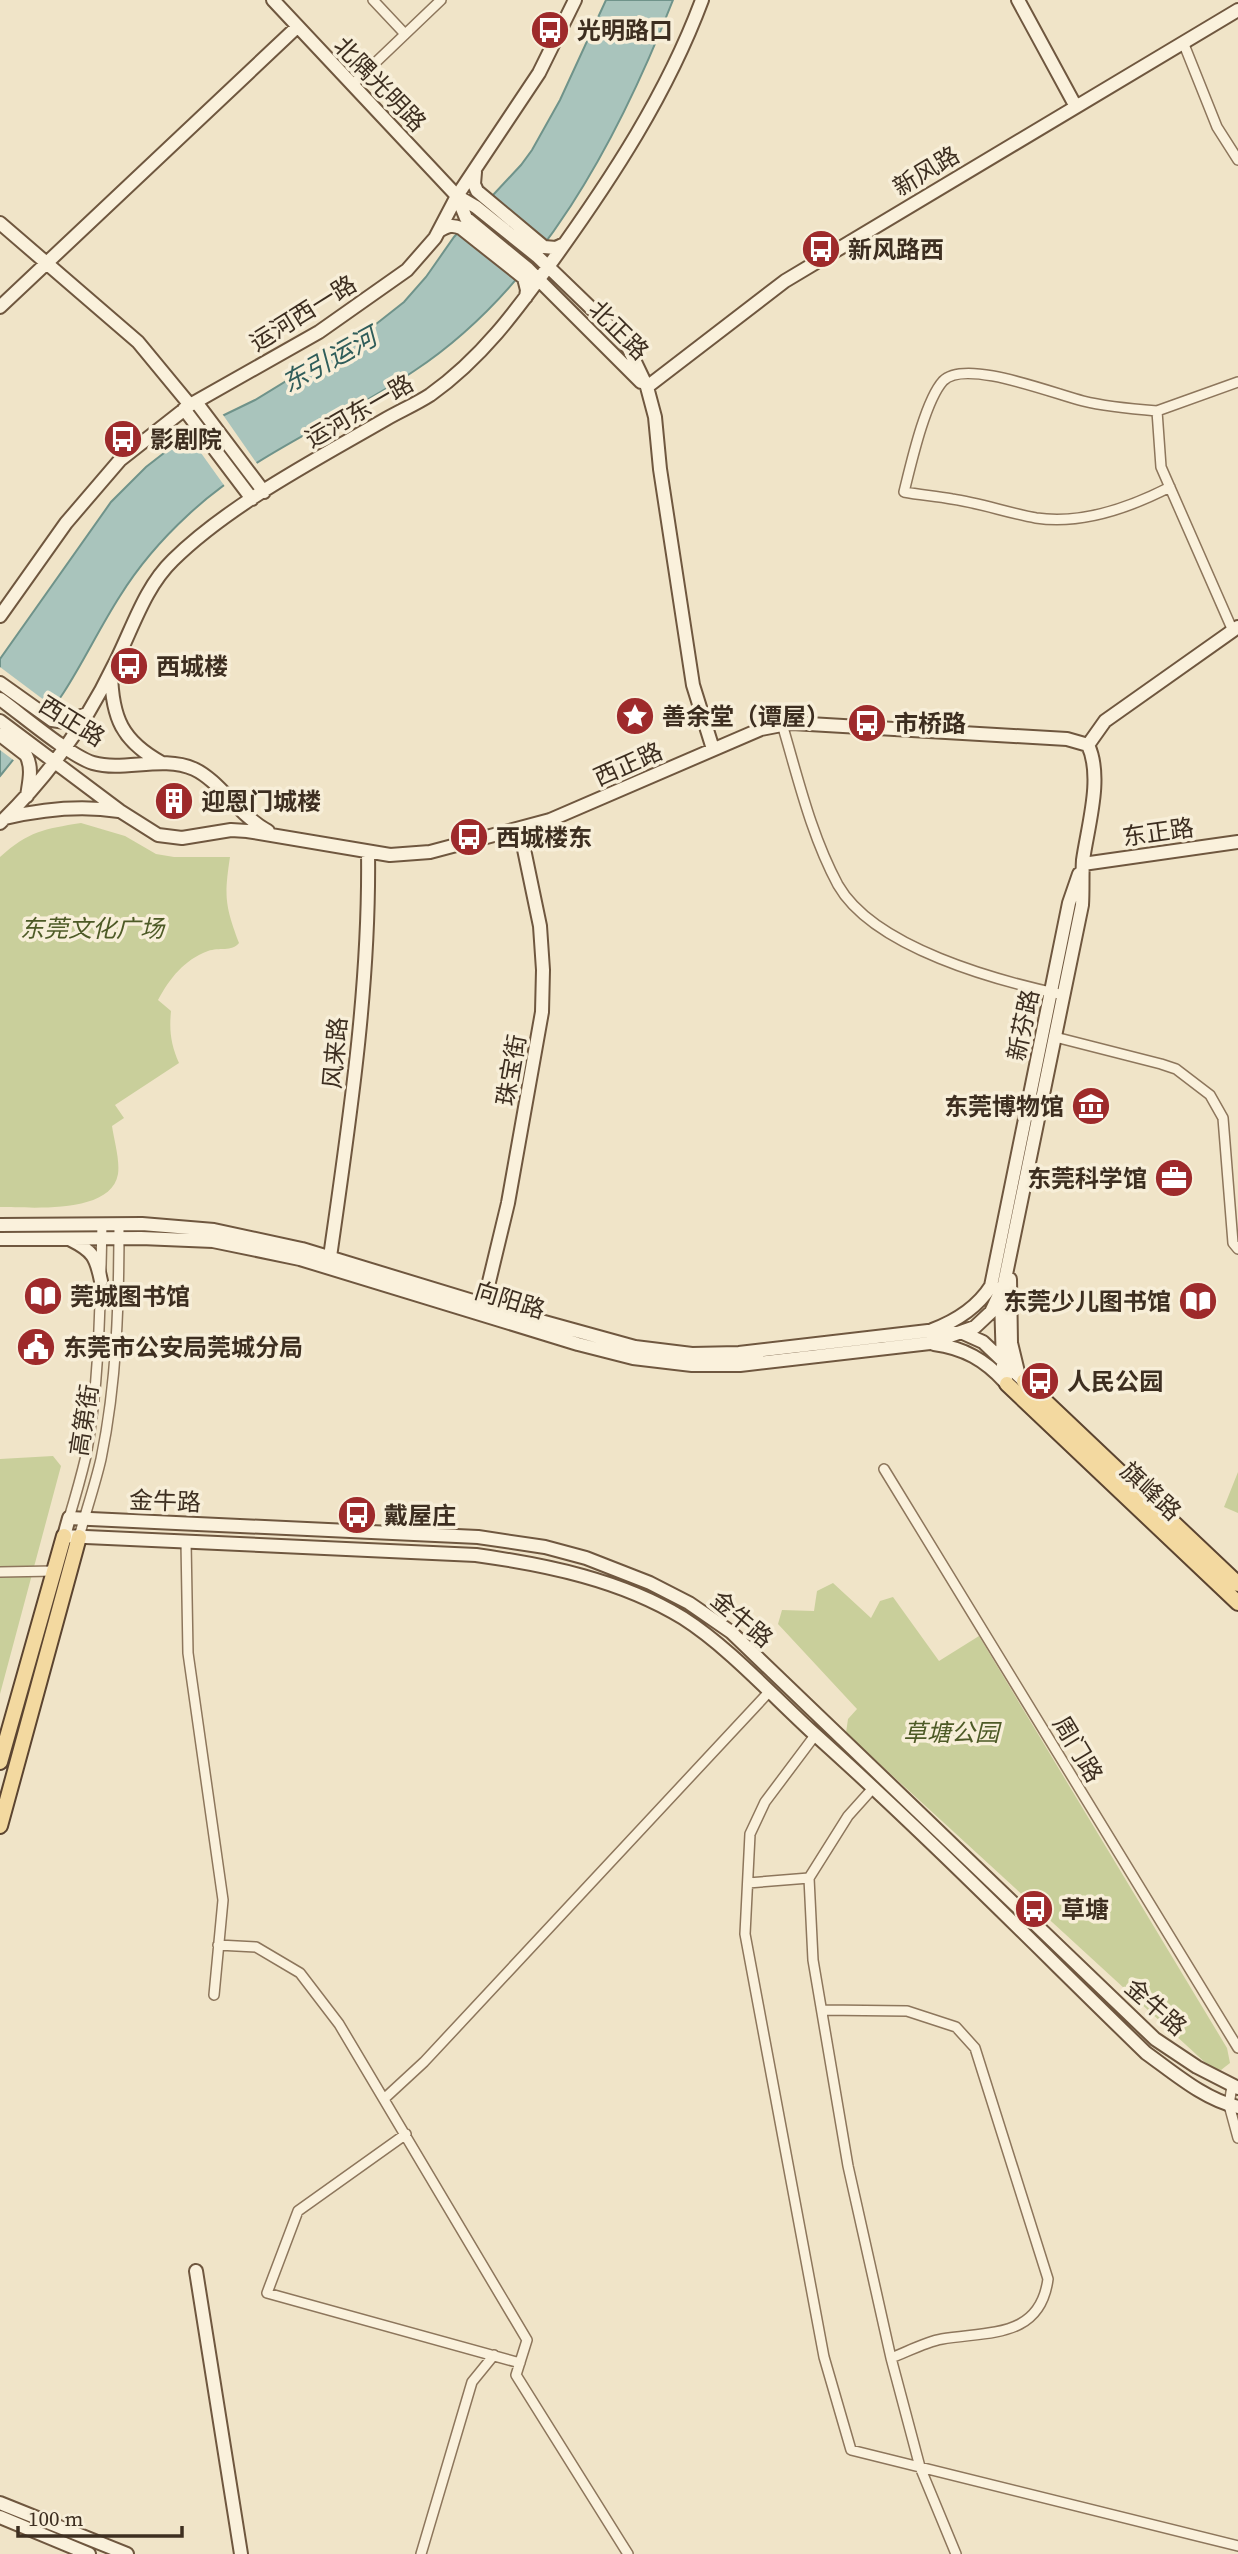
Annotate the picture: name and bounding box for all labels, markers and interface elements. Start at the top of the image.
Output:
bus stop icon: 光明路口 [529,9,571,51]
place label: 光明路口 [577,14,673,47]
street label: 北隅光明路 [326,29,434,139]
street label: 新风路 [887,138,965,204]
bus stop icon: 新风路西 [800,228,842,270]
place label: 新风路西 [848,233,944,266]
street label: 运河西一路 [243,267,363,359]
street label: 北正路 [582,293,656,367]
water label: 东引运河 [275,317,388,401]
street label: 运河东一路 [299,367,419,455]
bus stop icon: 影剧院 [102,418,144,460]
place label: 影剧院 [150,423,222,456]
bus stop icon: 西城楼 [108,645,150,687]
place label: 西城楼 [156,650,228,683]
street label: 西正路 [33,688,111,754]
place icon: 善余堂（谭屋） [614,695,656,737]
place label: 善余堂（谭屋） [662,700,830,733]
bus stop icon: 市桥路 [846,702,888,744]
place label: 市桥路 [894,707,966,740]
street label: 西正路 [588,734,668,794]
building icon: 迎恩门城楼 [153,780,195,822]
place label: 迎恩门城楼 [201,785,321,818]
street label: 东正路 [1120,811,1196,853]
bus stop icon: 西城楼东 [448,816,490,858]
place label: 西城楼东 [496,821,592,854]
park label: 东莞文化广场 [20,912,166,945]
street label: 新芬路 [999,986,1047,1064]
street label: 风来路 [315,1016,355,1090]
street label: 珠宝街 [488,1032,534,1108]
museum icon: 东莞博物馆 [1070,1085,1112,1127]
place label: 东莞博物馆 [944,1090,1064,1123]
office icon: 东莞科学馆 [1153,1157,1195,1199]
place label: 东莞科学馆 [1027,1162,1147,1195]
street label: 向阳路 [471,1274,549,1326]
library icon: 莞城图书馆 [22,1275,64,1317]
place label: 莞城图书馆 [70,1280,190,1313]
library icon: 东莞少儿图书馆 [1177,1280,1219,1322]
place label: 东莞少儿图书馆 [1003,1285,1171,1318]
public building icon: 东莞市公安局莞城分局 [15,1326,57,1368]
place label: 东莞市公安局莞城分局 [63,1331,303,1364]
bus stop icon: 人民公园 [1019,1360,1061,1402]
place label: 人民公园 [1067,1365,1163,1398]
street label: 高第街 [62,1382,106,1458]
street label: 旗峰路 [1113,1454,1189,1528]
street label: 金牛路 [128,1483,202,1519]
bus stop icon: 戴屋庄 [336,1494,378,1536]
place label: 戴屋庄 [384,1499,456,1532]
street label: 金牛路 [704,1583,780,1655]
street label: 周门路 [1045,1710,1111,1788]
park label: 草塘公园 [903,1716,1002,1749]
bus stop icon: 草塘 [1013,1888,1055,1930]
place label: 草塘 [1061,1893,1109,1926]
street label: 金牛路 [1118,1971,1194,2043]
scale bar [18,2494,182,2538]
text: 100 m [28,2504,83,2533]

